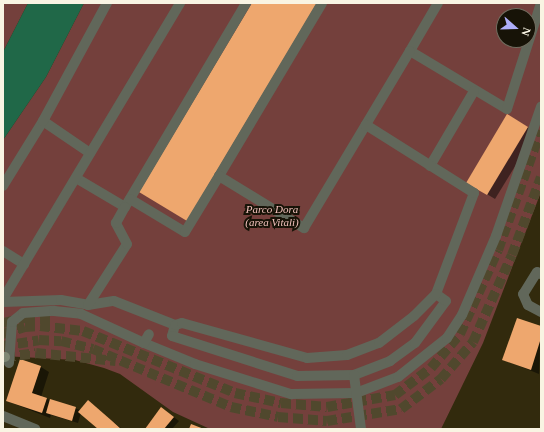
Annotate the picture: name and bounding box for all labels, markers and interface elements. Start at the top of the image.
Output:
north arrow [496,8,536,48]
text: N [519,26,533,38]
park label: Parco Dora (area Vitali) [245,203,299,229]

